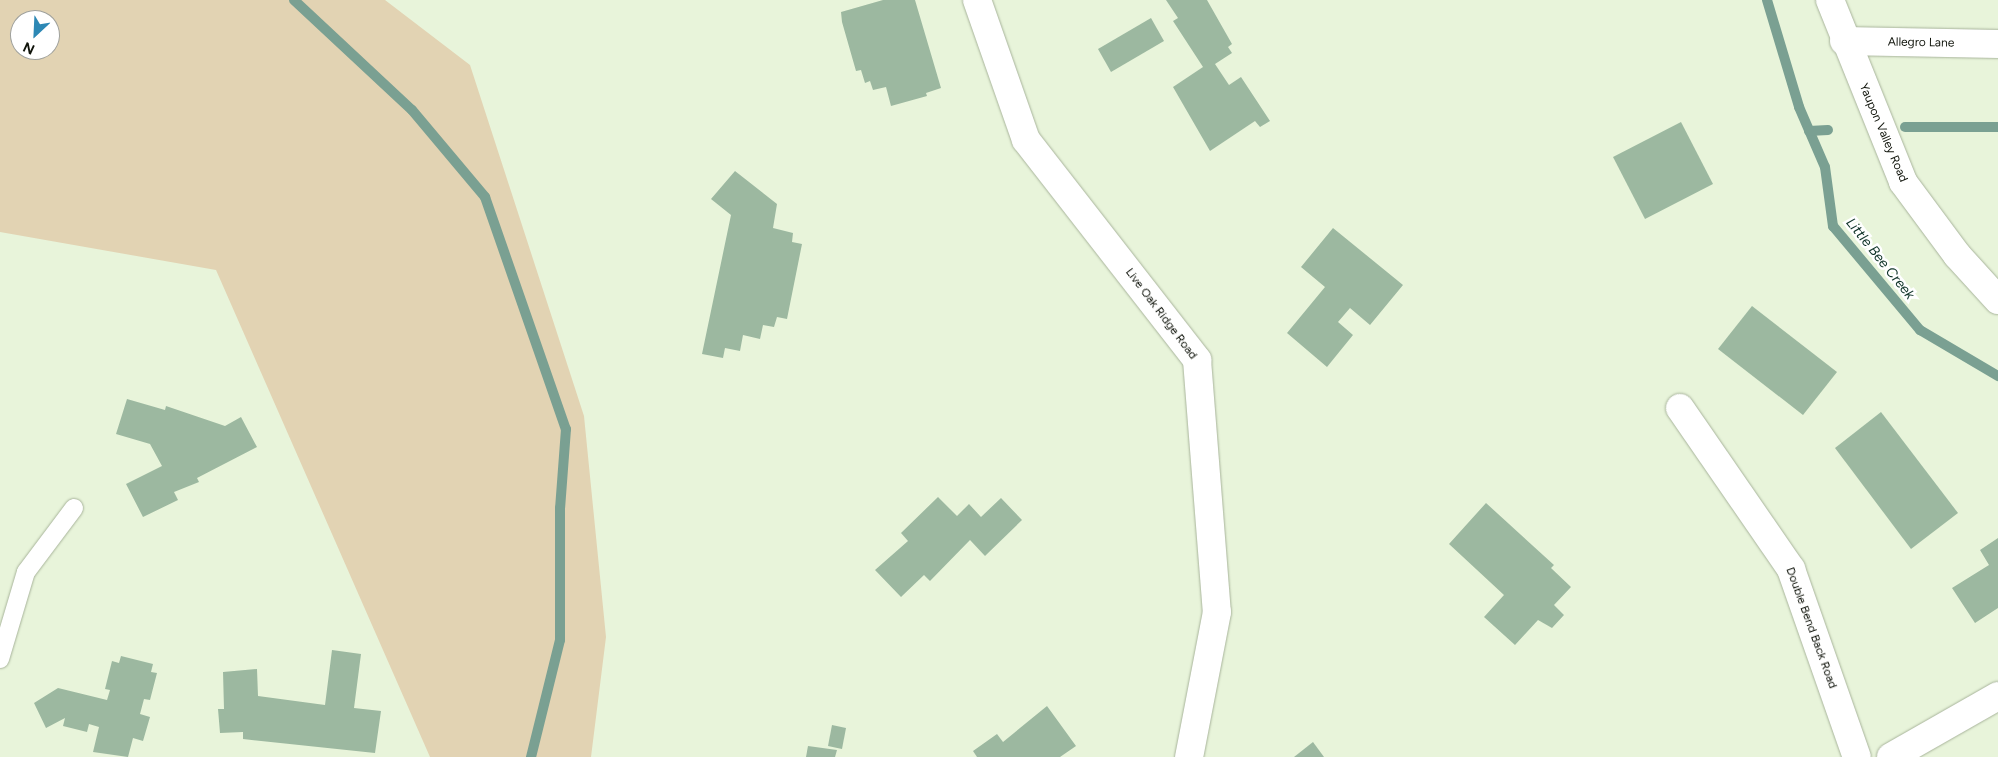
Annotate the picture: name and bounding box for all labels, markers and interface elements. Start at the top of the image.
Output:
north arrow [10,10,60,60]
street label: Allegro Lane [1888,35,1954,51]
text: N [20,38,37,58]
street label: Yaupon Valley Road [1856,82,1910,184]
water label: Little Bee Creek [1842,215,1918,303]
street label: Live Oak Ridge Road [1122,266,1200,362]
street label: Double Bend Back Road [1782,565,1840,691]

